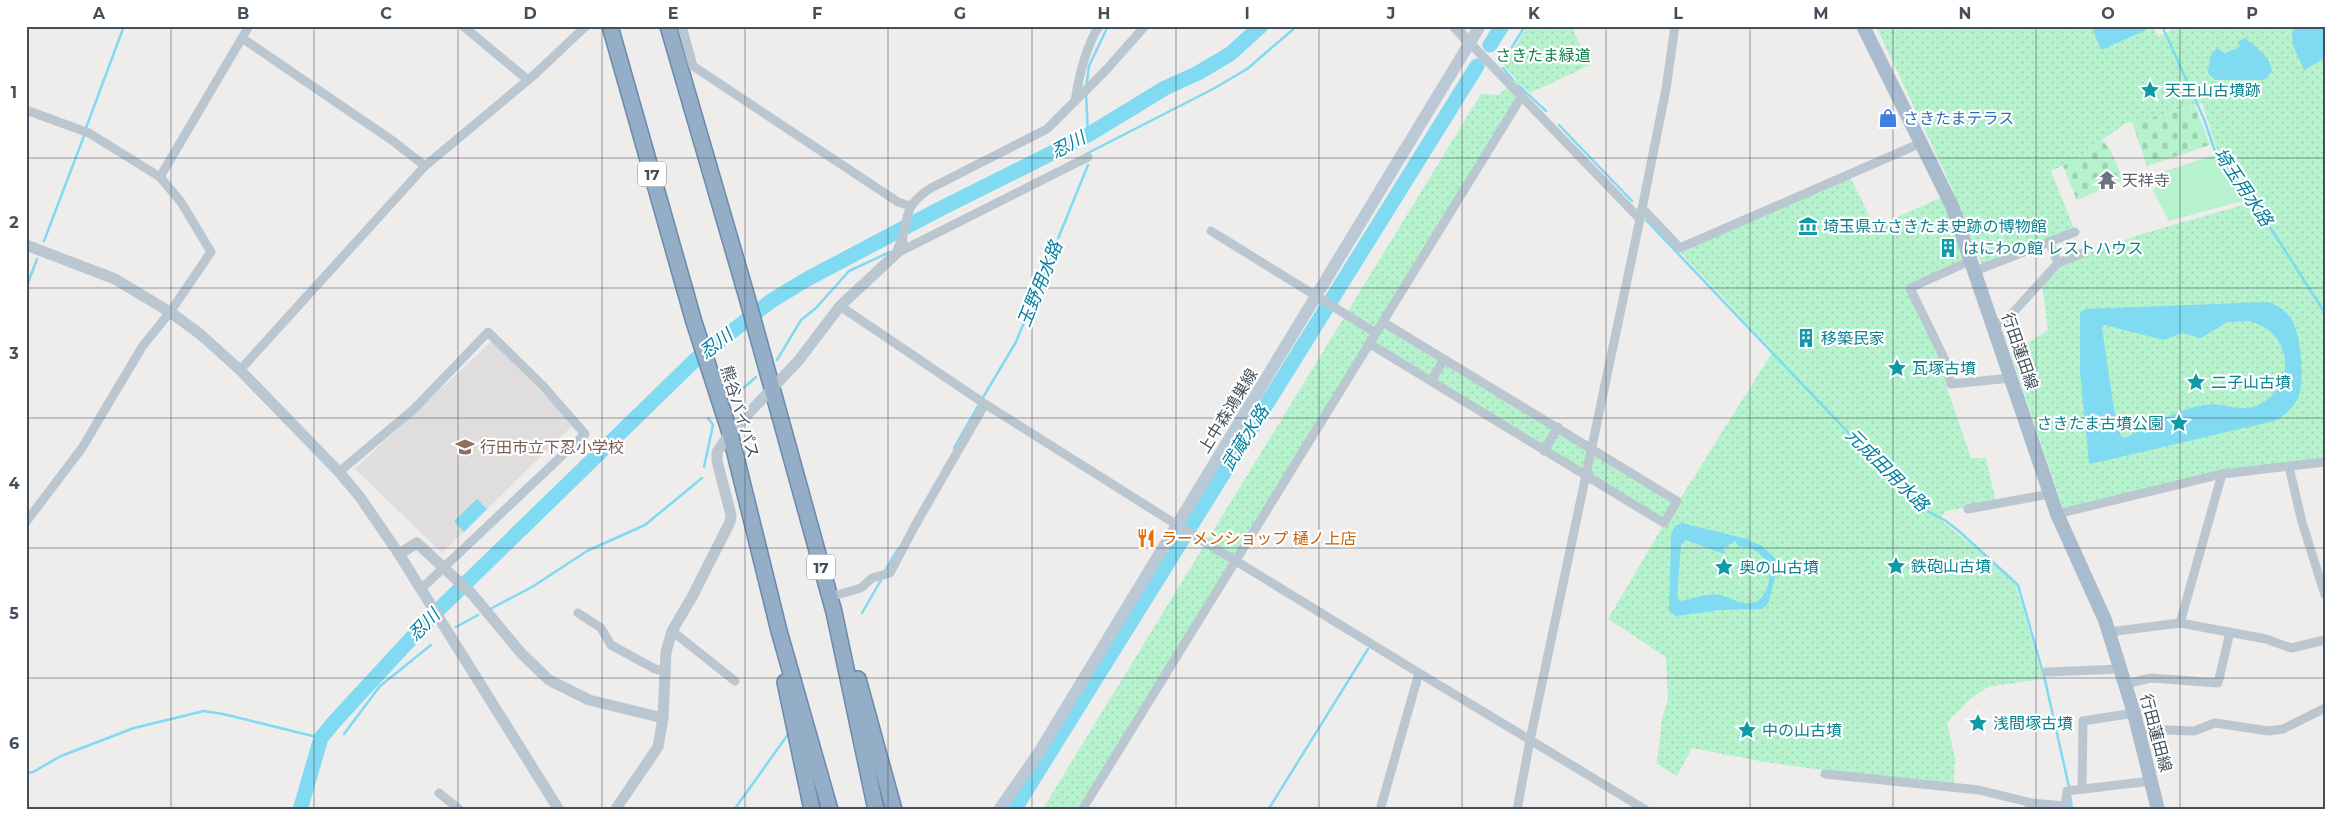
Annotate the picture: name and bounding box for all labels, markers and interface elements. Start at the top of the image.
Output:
text: A [92,4,106,23]
text: B [237,4,249,23]
text: C [380,4,392,23]
text: D [523,4,537,23]
text: E [668,4,678,23]
text: F [812,4,822,23]
text: G [954,4,966,23]
text: H [1098,4,1110,23]
text: I [1244,4,1250,23]
text: J [1386,4,1395,23]
text: K [1528,4,1541,23]
text: L [1673,4,1683,23]
text: M [1813,4,1829,23]
text: N [1959,4,1971,23]
text: O [2101,4,2115,23]
text: P [2246,4,2258,23]
park label: さきたま緑道 [1495,46,1591,65]
place icon: 天王山古墳跡 [2139,79,2161,101]
place label: 天王山古墳跡 [2165,81,2261,100]
text: 1 [11,83,17,102]
shop icon: さきたまテラス [1877,107,1899,129]
place label: さきたまテラス [1903,109,2014,128]
water label: 忍川 [1047,126,1091,163]
water label: 埼玉用水路 [2209,144,2278,232]
road number: 17 [638,162,666,186]
temple icon: 天祥寺 [2096,169,2118,191]
place label: 天祥寺 [2122,171,2170,190]
text: 2 [9,213,19,232]
museum icon: 埼玉県立さきたま史跡の博物館 [1797,215,1819,237]
place label: 埼玉県立さきたま史跡の博物館 [1823,217,2047,236]
water label: 玉野用水路 [1013,236,1068,330]
building icon: はにわの館 レストハウス [1937,237,1959,259]
place label: はにわの館 レストハウス [1963,239,2143,258]
street label: 行田蓮田線 [1998,310,2042,392]
water label: 忍川 [695,323,739,364]
building icon: 移築民家 [1795,327,1817,349]
place label: 移築民家 [1821,329,1885,348]
text: 3 [8,344,19,363]
place icon: 瓦塚古墳 [1886,357,1908,379]
place label: 瓦塚古墳 [1912,359,1976,378]
street label: 熊谷バイパス [717,363,763,461]
street label: 上中森鴻巣線 [1195,365,1261,457]
place icon: 二子山古墳 [2185,371,2207,393]
place label: 二子山古墳 [2211,373,2291,392]
water label: 武蔵水路 [1217,400,1274,474]
place icon: さきたま古墳公園 [2168,412,2190,434]
place label: さきたま古墳公園 [2036,414,2164,433]
water label: 元成田用水路 [1841,424,1934,517]
school or university icon: 行田市立下忍小学校 [454,436,476,458]
place label: 行田市立下忍小学校 [480,438,624,457]
text: 4 [8,474,20,493]
restaurant icon: ラーメンショップ 樋ノ上店 [1135,527,1157,549]
place label: ラーメンショップ 樋ノ上店 [1161,529,1357,548]
road number: 17 [807,554,835,580]
place icon: 鉄砲山古墳 [1885,555,1907,577]
place icon: 奥の山古墳 [1713,556,1735,578]
place label: 鉄砲山古墳 [1911,557,1991,576]
place label: 奥の山古墳 [1739,558,1819,577]
water label: 忍川 [404,603,446,646]
text: 5 [9,604,19,623]
street label: 行田蓮田線 [2136,692,2176,774]
place icon: 浅間塚古墳 [1967,712,1989,734]
place label: 浅間塚古墳 [1993,714,2073,733]
place icon: 中の山古墳 [1736,719,1758,741]
place label: 中の山古墳 [1762,721,1842,740]
text: 6 [9,734,19,753]

